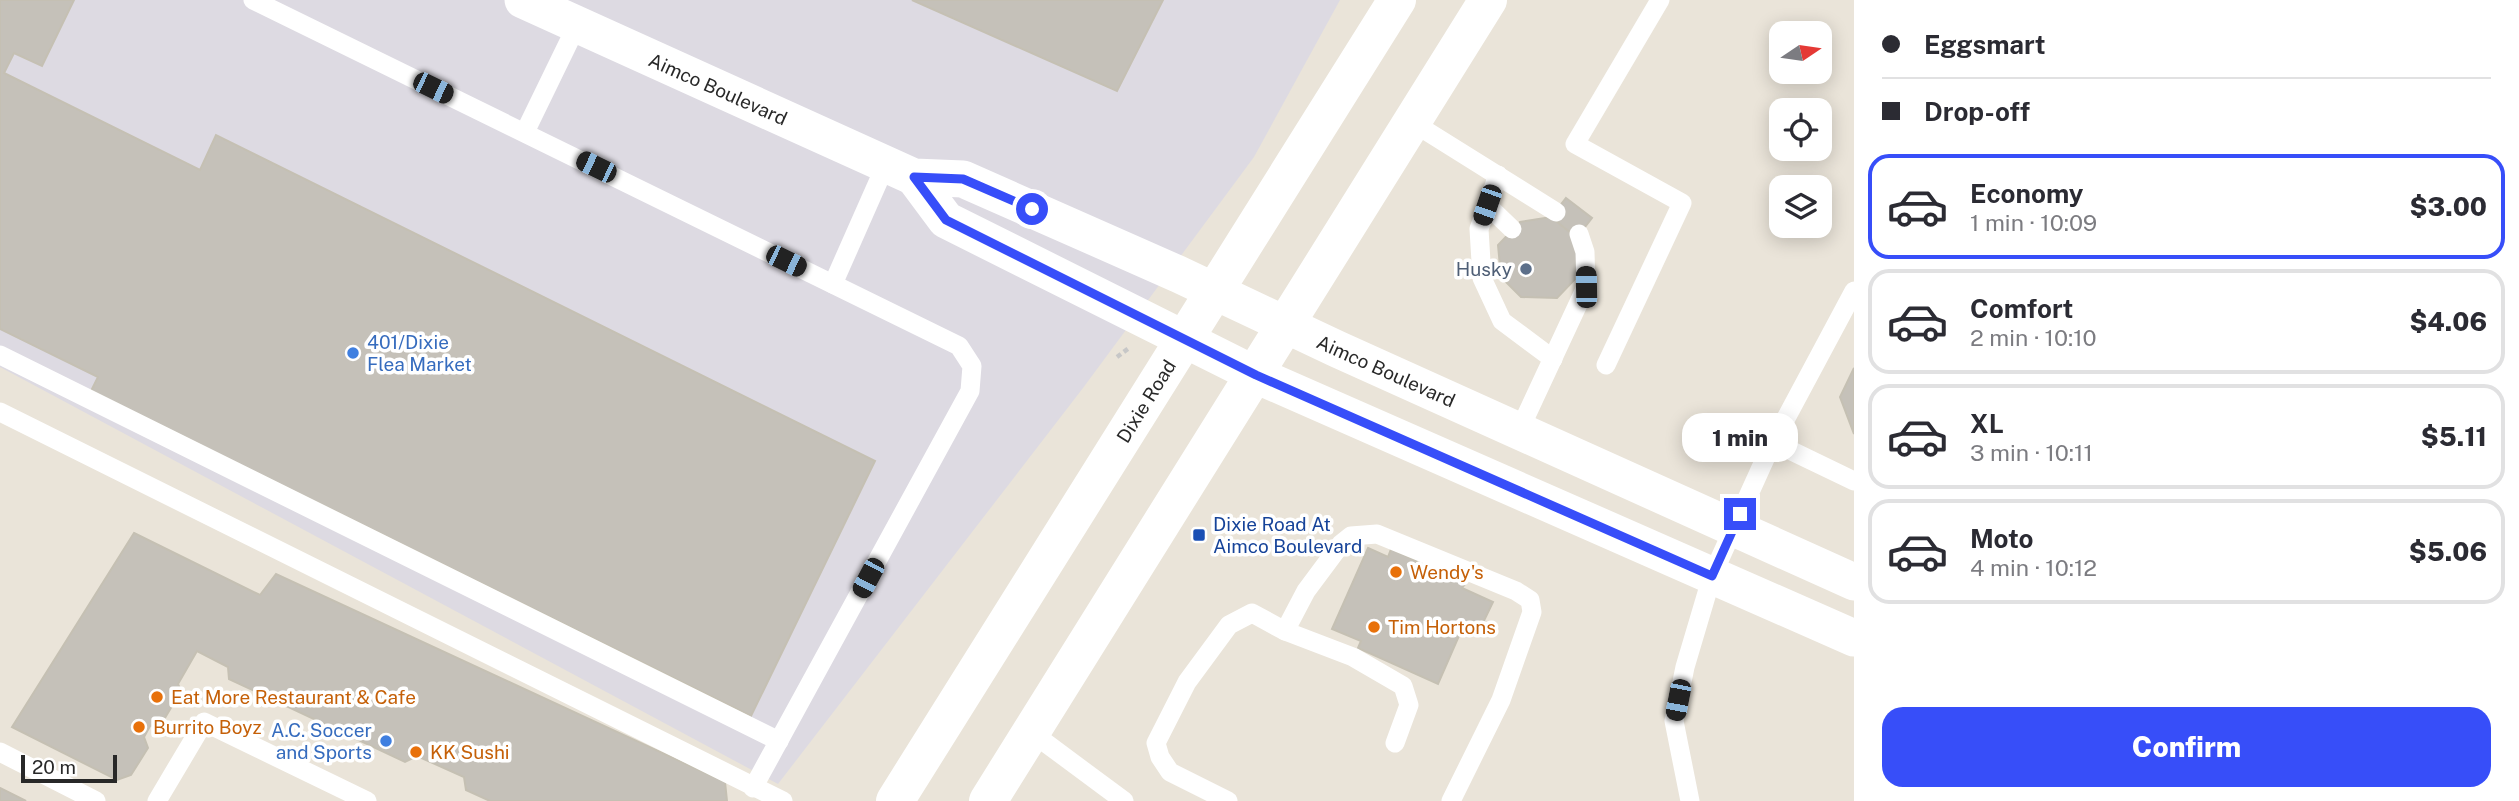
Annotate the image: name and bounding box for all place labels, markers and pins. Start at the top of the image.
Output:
place label: Husky [1456,258,1512,280]
marker: Husky [1518,261,1534,277]
place label: 401/Dixie Flea Market [367,331,472,375]
marker: 401/Dixie Flea Market [345,345,361,361]
place label: Dixie Road At Aimco Boulevard [1213,513,1362,557]
marker: Dixie Road At Aimco Boulevard [1191,527,1207,543]
place label: Wendy's [1410,561,1484,583]
marker: Wendy's [1388,564,1404,580]
place label: Tim Hortons [1388,616,1496,638]
marker: Tim Hortons [1366,619,1382,635]
place label: Eat More Restaurant & Cafe [171,686,416,708]
marker: Eat More Restaurant & Cafe [149,689,165,705]
place label: Burrito Boyz [153,716,262,738]
marker: Burrito Boyz [131,719,147,735]
place label: A.C. Soccer and Sports [271,719,372,763]
marker: A.C. Soccer and Sports [378,733,394,749]
place label: KK Sushi [430,741,510,763]
marker: KK Sushi [408,744,424,760]

